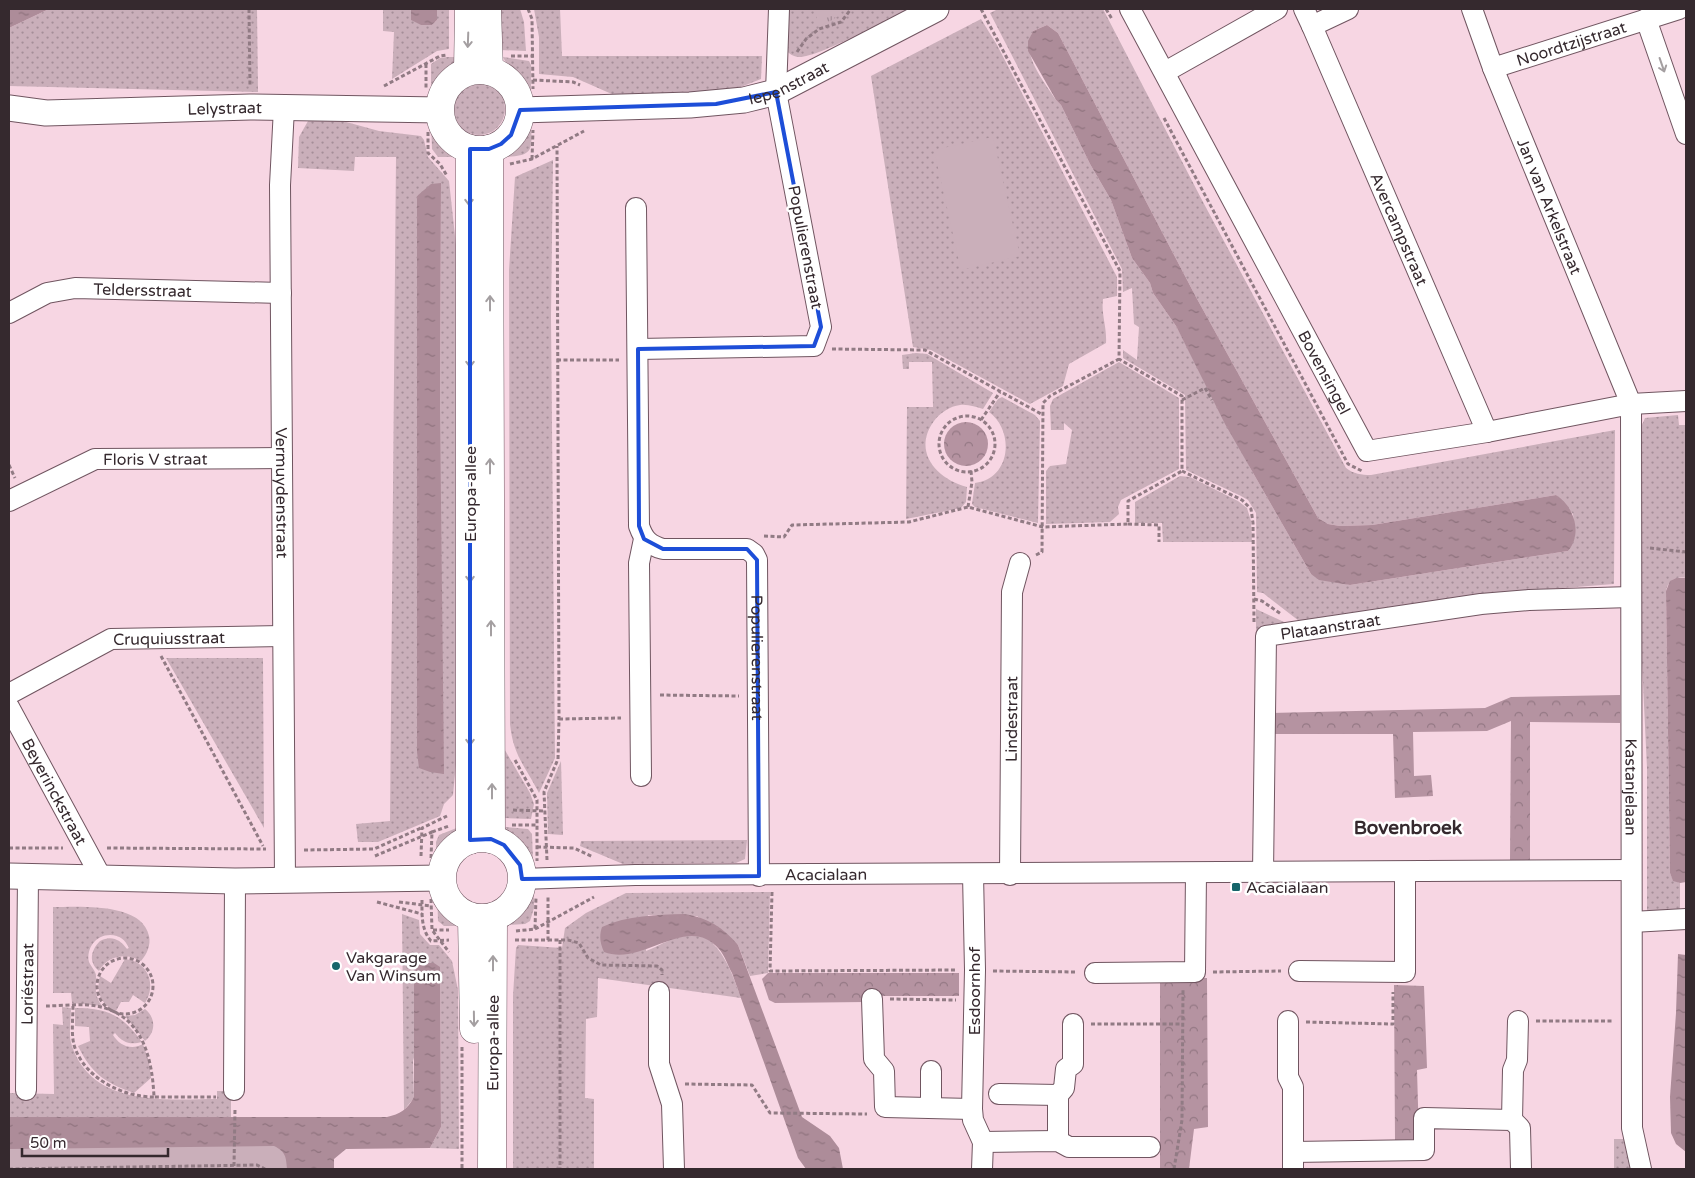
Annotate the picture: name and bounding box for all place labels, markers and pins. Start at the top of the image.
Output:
place label: Acacialaan [1246,878,1328,898]
marker: Acacialaan [1230,881,1242,893]
place label: Vakgarage Van Winsum [346,948,441,986]
marker: Vakgarage Van Winsum [330,960,342,972]

